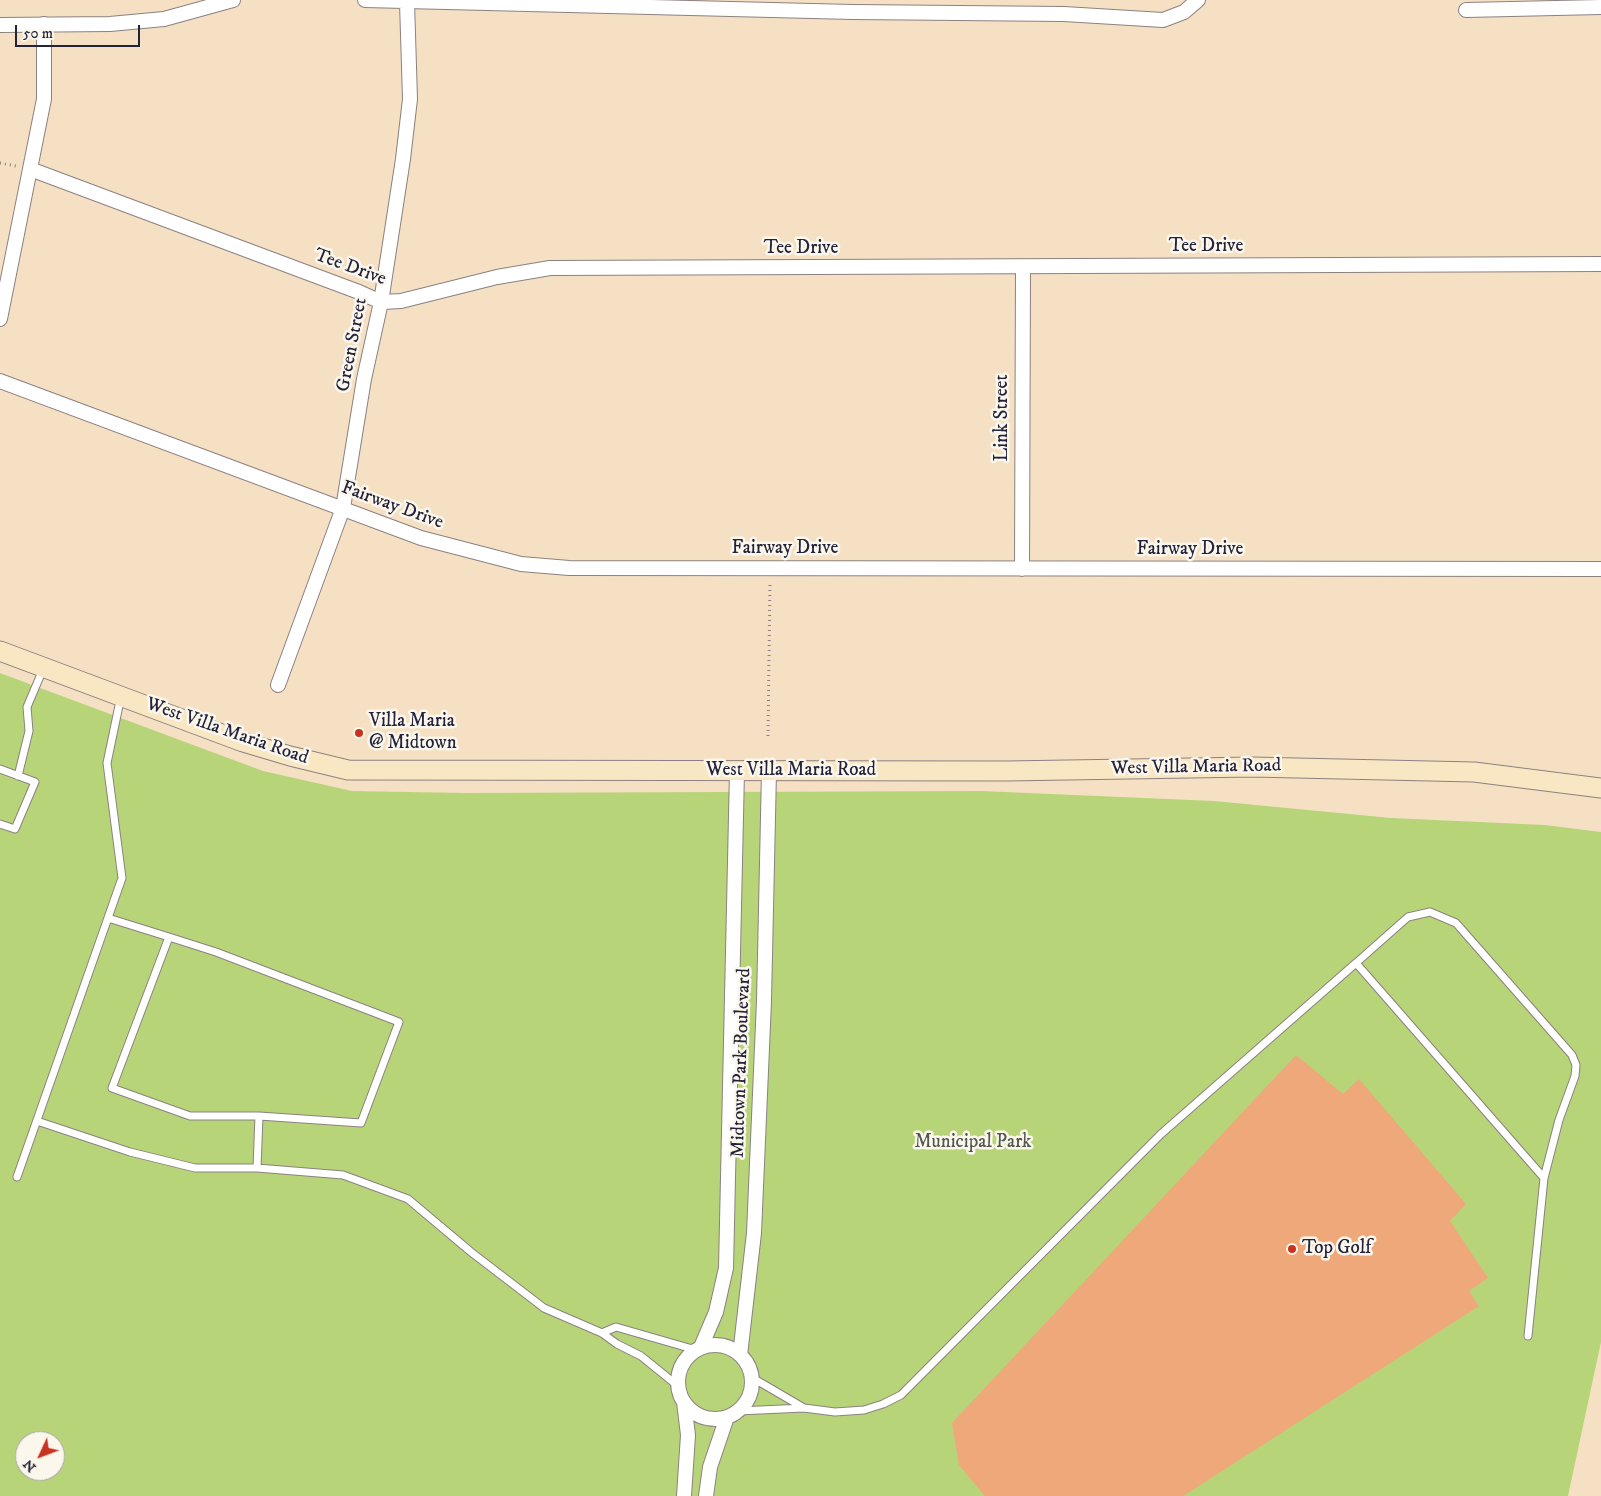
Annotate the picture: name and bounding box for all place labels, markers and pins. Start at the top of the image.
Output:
place label: Villa Maria @ Midtown [369,711,457,755]
marker: Villa Maria @ Midtown [353,727,365,739]
place label: Top Golf [1302,1238,1371,1260]
marker: Top Golf [1286,1243,1298,1255]

